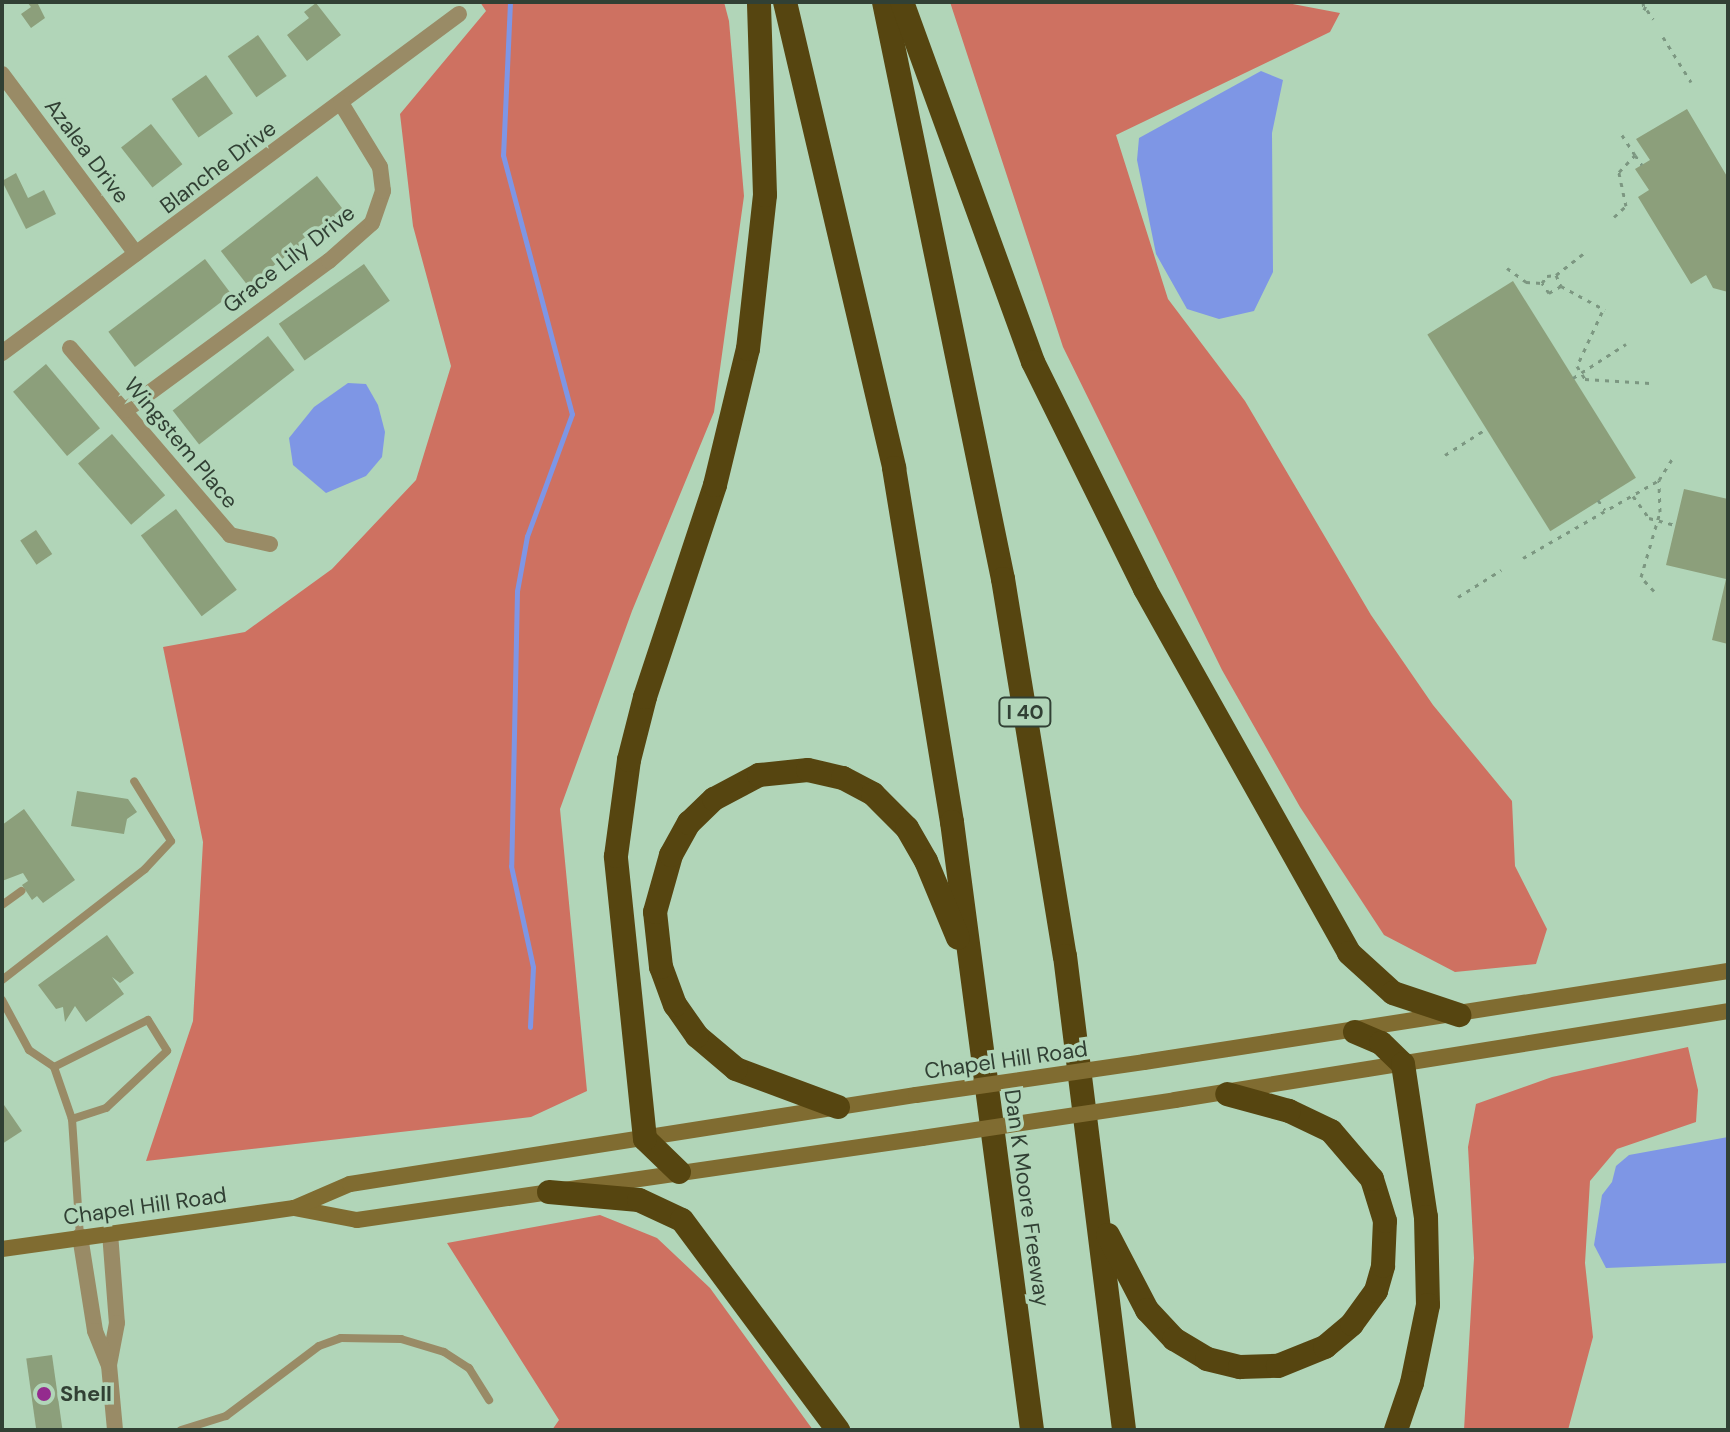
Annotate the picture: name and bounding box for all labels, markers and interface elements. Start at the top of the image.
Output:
street label: Azalea Drive [39,94,135,208]
street label: Blanche Drive [155,115,281,219]
street label: Grace Lily Drive [218,199,360,319]
street label: Wingstem Place [118,372,244,514]
road number: I 40 [997,696,1053,728]
street label: Chapel Hill Road [923,1035,1089,1085]
street label: Dan K Moore Freeway [999,1088,1055,1308]
street label: Chapel Hill Road [62,1181,228,1231]
place label: Shell [60,1381,112,1407]
marker: Shell [35,1385,53,1403]

